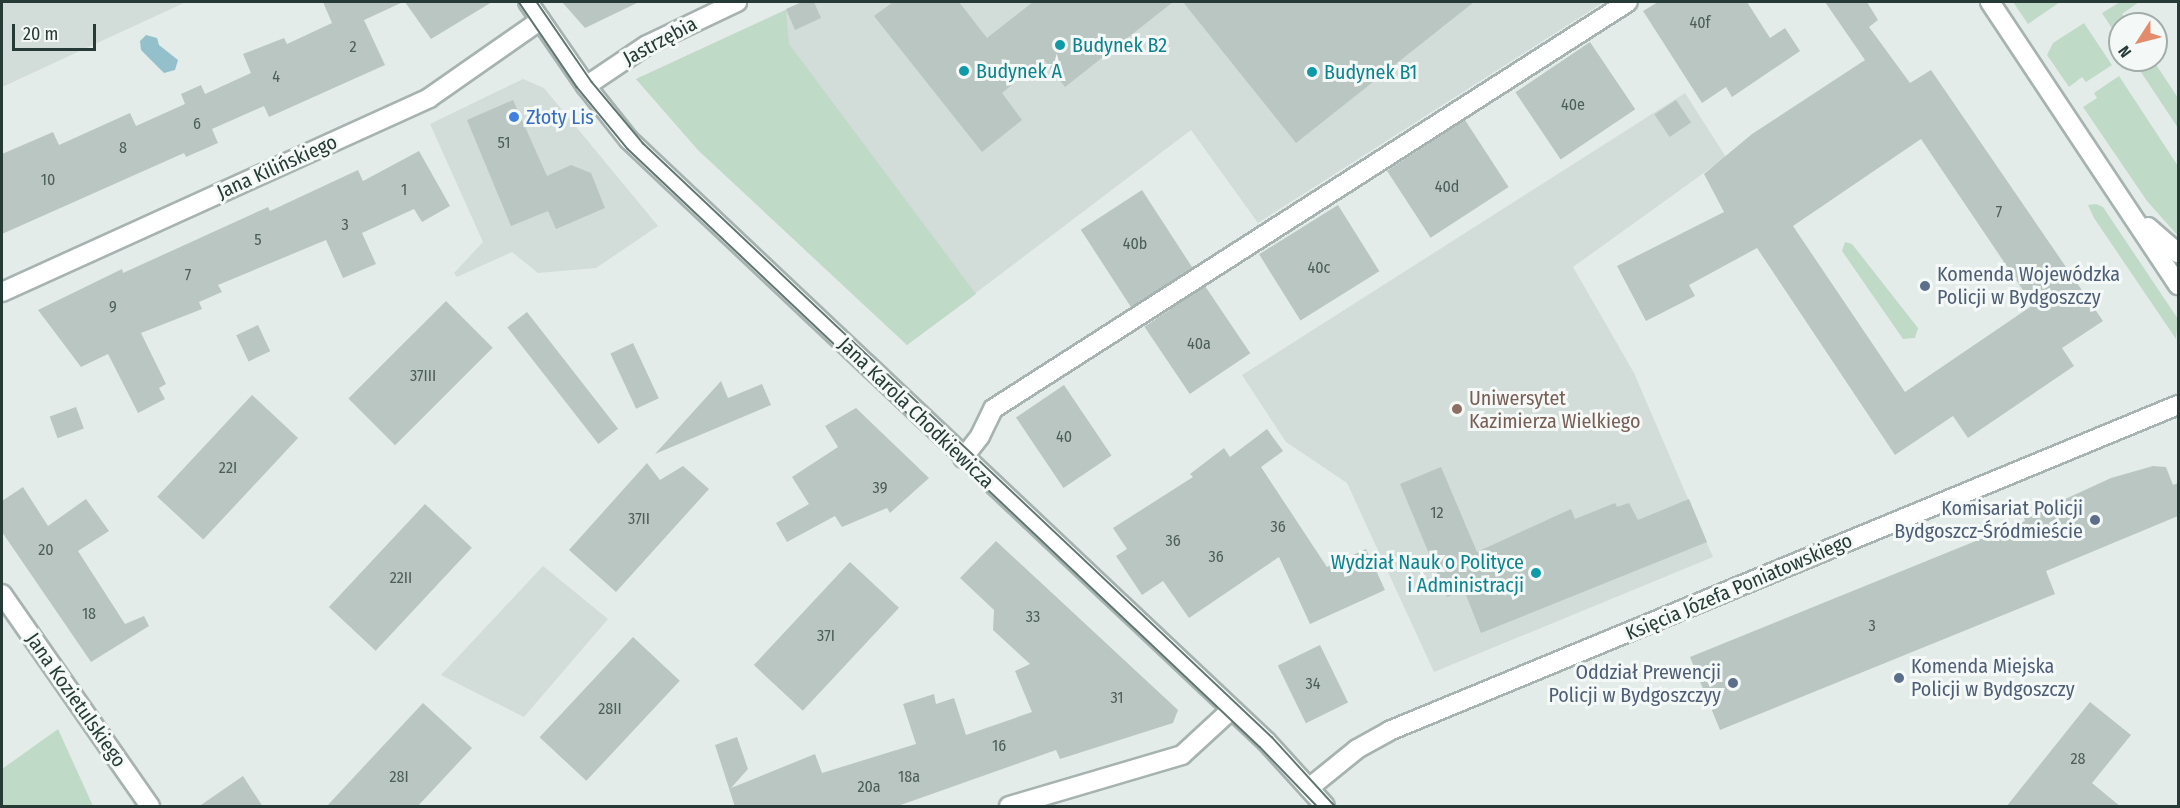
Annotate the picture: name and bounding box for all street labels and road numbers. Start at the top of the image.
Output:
street label: Jastrzębia [619,12,701,70]
street label: Jana Kilińskiego [213,130,341,204]
street label: Jana Karola Chodkiewicza [833,332,999,494]
street label: Księcia Józefa Poniatowskiego [1622,528,1856,646]
street label: Jana Kozietulskiego [21,628,131,772]

